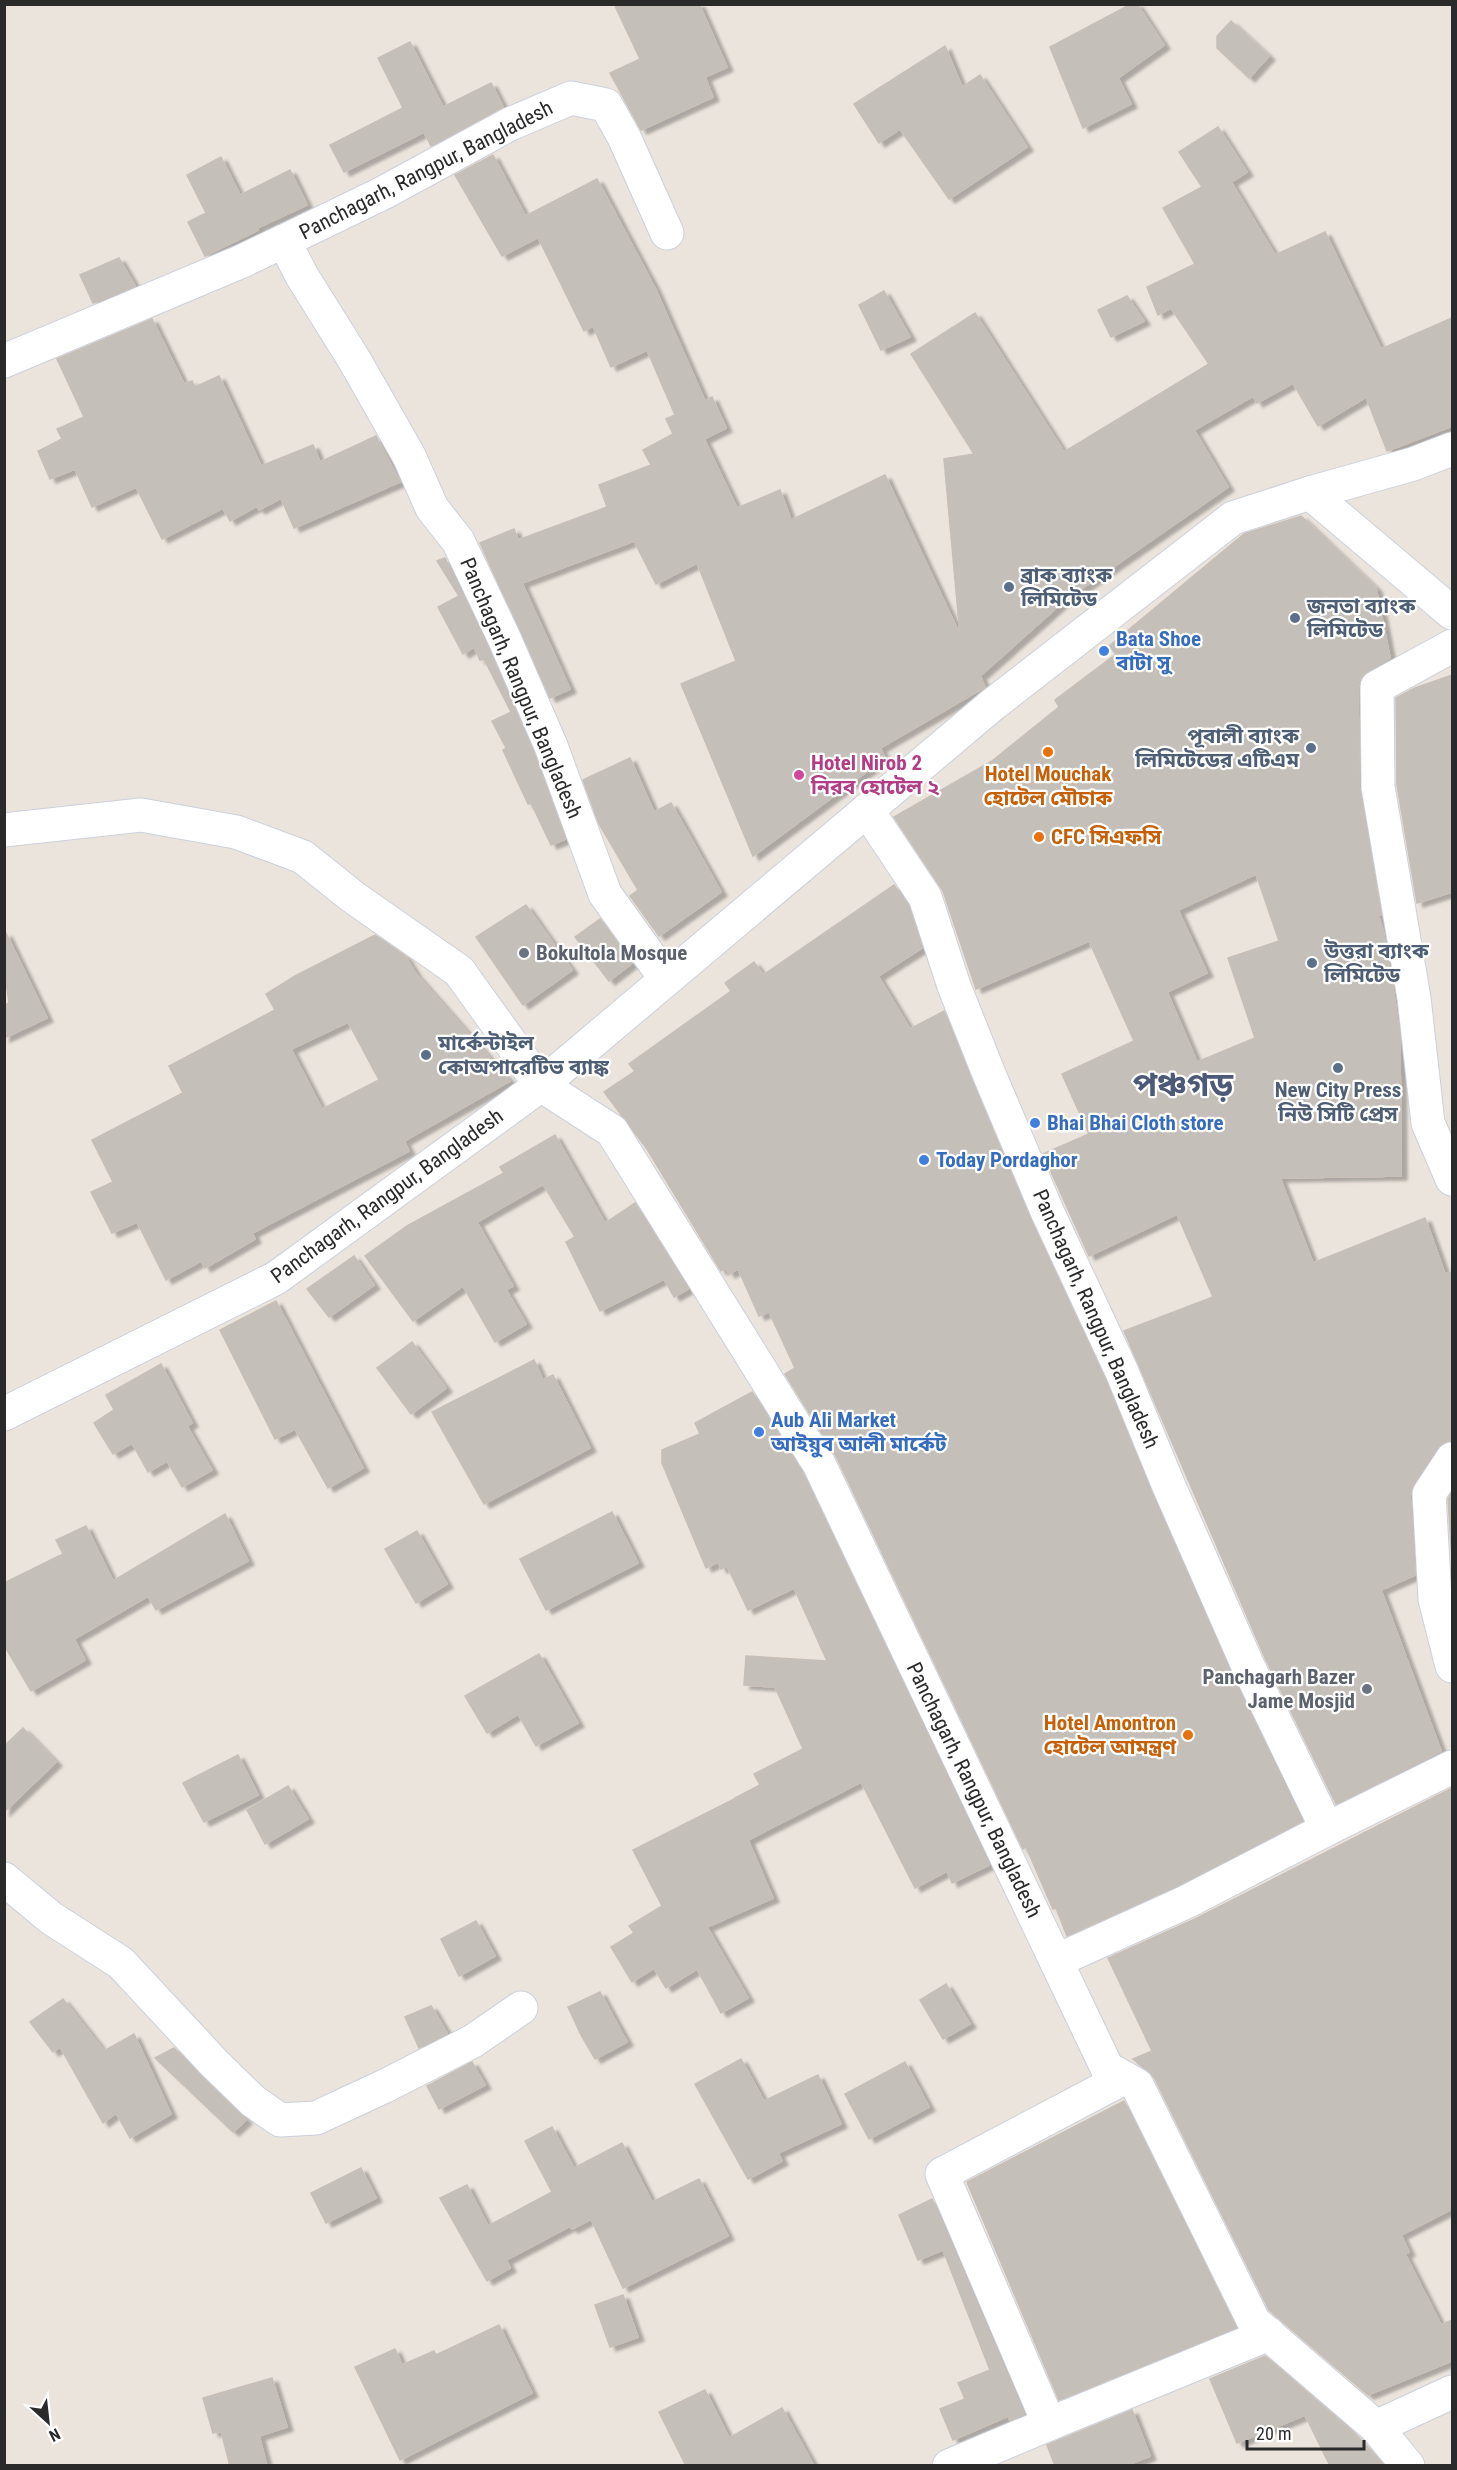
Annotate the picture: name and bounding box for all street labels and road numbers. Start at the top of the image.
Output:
street label: Panchagarh, Rangpur, Bangladesh [295,96,557,244]
street label: Panchagarh, Rangpur, Bangladesh [455,554,587,822]
street label: Panchagarh, Rangpur, Bangladesh [266,1104,508,1288]
street label: Panchagarh, Rangpur, Bangladesh [1028,1186,1164,1452]
street label: Panchagarh, Rangpur, Bangladesh [902,1659,1046,1921]

